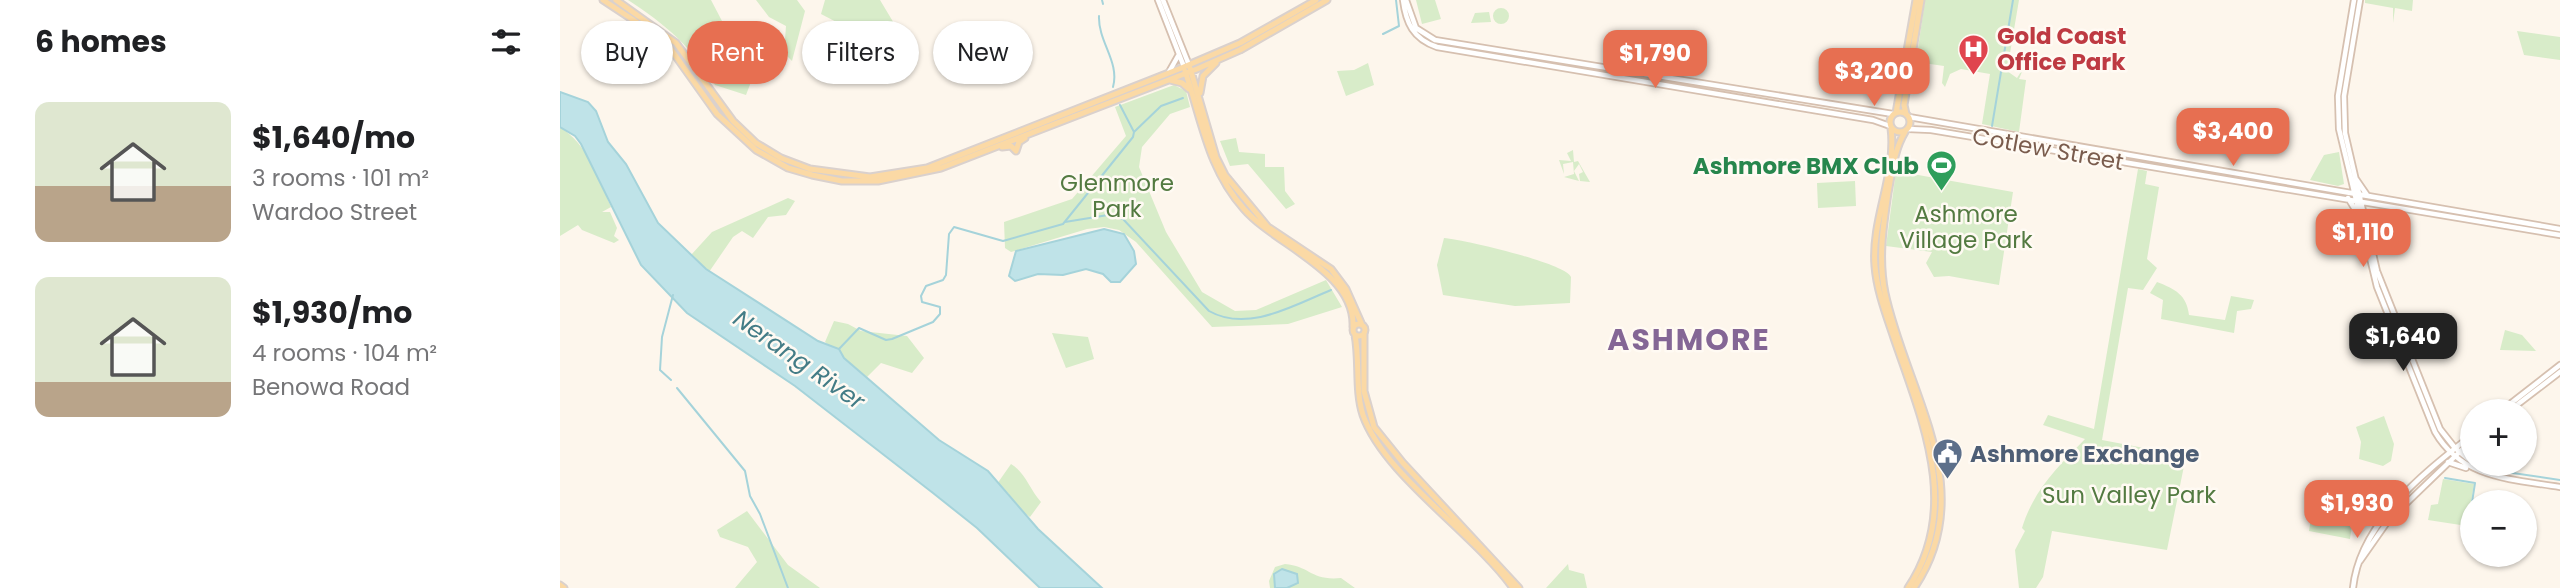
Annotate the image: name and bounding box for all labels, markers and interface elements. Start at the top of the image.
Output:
text: 6 homes [35,20,167,63]
place label: Gold Coast Office Park [1997,20,2126,78]
chip: Buy [581,21,673,84]
chip: Rent [687,21,788,84]
chip: Filters [802,21,919,84]
chip: New [933,21,1033,84]
icon: filters [487,23,525,61]
pin: $1,790 [1598,31,1712,90]
hospital icon: Gold Coast Office Park [1957,32,1991,76]
text: $1,790 [1619,37,1691,69]
pin: $3,200 [1817,48,1931,108]
text: $3,200 [1835,55,1913,87]
pin: $3,400 [2176,108,2290,168]
text: $3,400 [2192,115,2274,147]
text: $1,640/mo [252,116,415,159]
street label: Cotlew Street [1970,120,2126,178]
icon: home [91,130,175,214]
sports icon: Ashmore BMX Club [1925,149,1959,193]
place label: Ashmore BMX Club [1693,150,1919,182]
text: 3 rooms · 101 m² [252,162,429,194]
park label: Glenmore Park [1060,167,1174,225]
text: Wardoo Street [252,196,417,228]
park label: Ashmore Village Park [1899,198,2033,256]
pin: $1,110 [2306,210,2420,269]
text: $1,110 [2332,216,2394,248]
text: $1,930/mo [252,291,412,334]
water label: Nerang River [727,302,872,418]
icon: home [91,305,175,389]
pin: $1,640 [2346,314,2460,373]
district label: ASHMORE [1607,318,1771,361]
text: $1,640 [2365,320,2441,352]
text: 4 rooms · 104 m² [252,337,437,369]
text: Benowa Road [252,371,410,403]
map controls [2460,399,2537,567]
button: + [2460,399,2537,476]
public building icon: Ashmore Exchange [1930,437,1964,481]
place label: Ashmore Exchange [1970,438,2199,470]
park label: Sun Valley Park [2042,479,2216,511]
pin: $1,930 [2300,480,2414,540]
text: $1,930 [2320,487,2394,519]
button: − [2460,490,2537,567]

